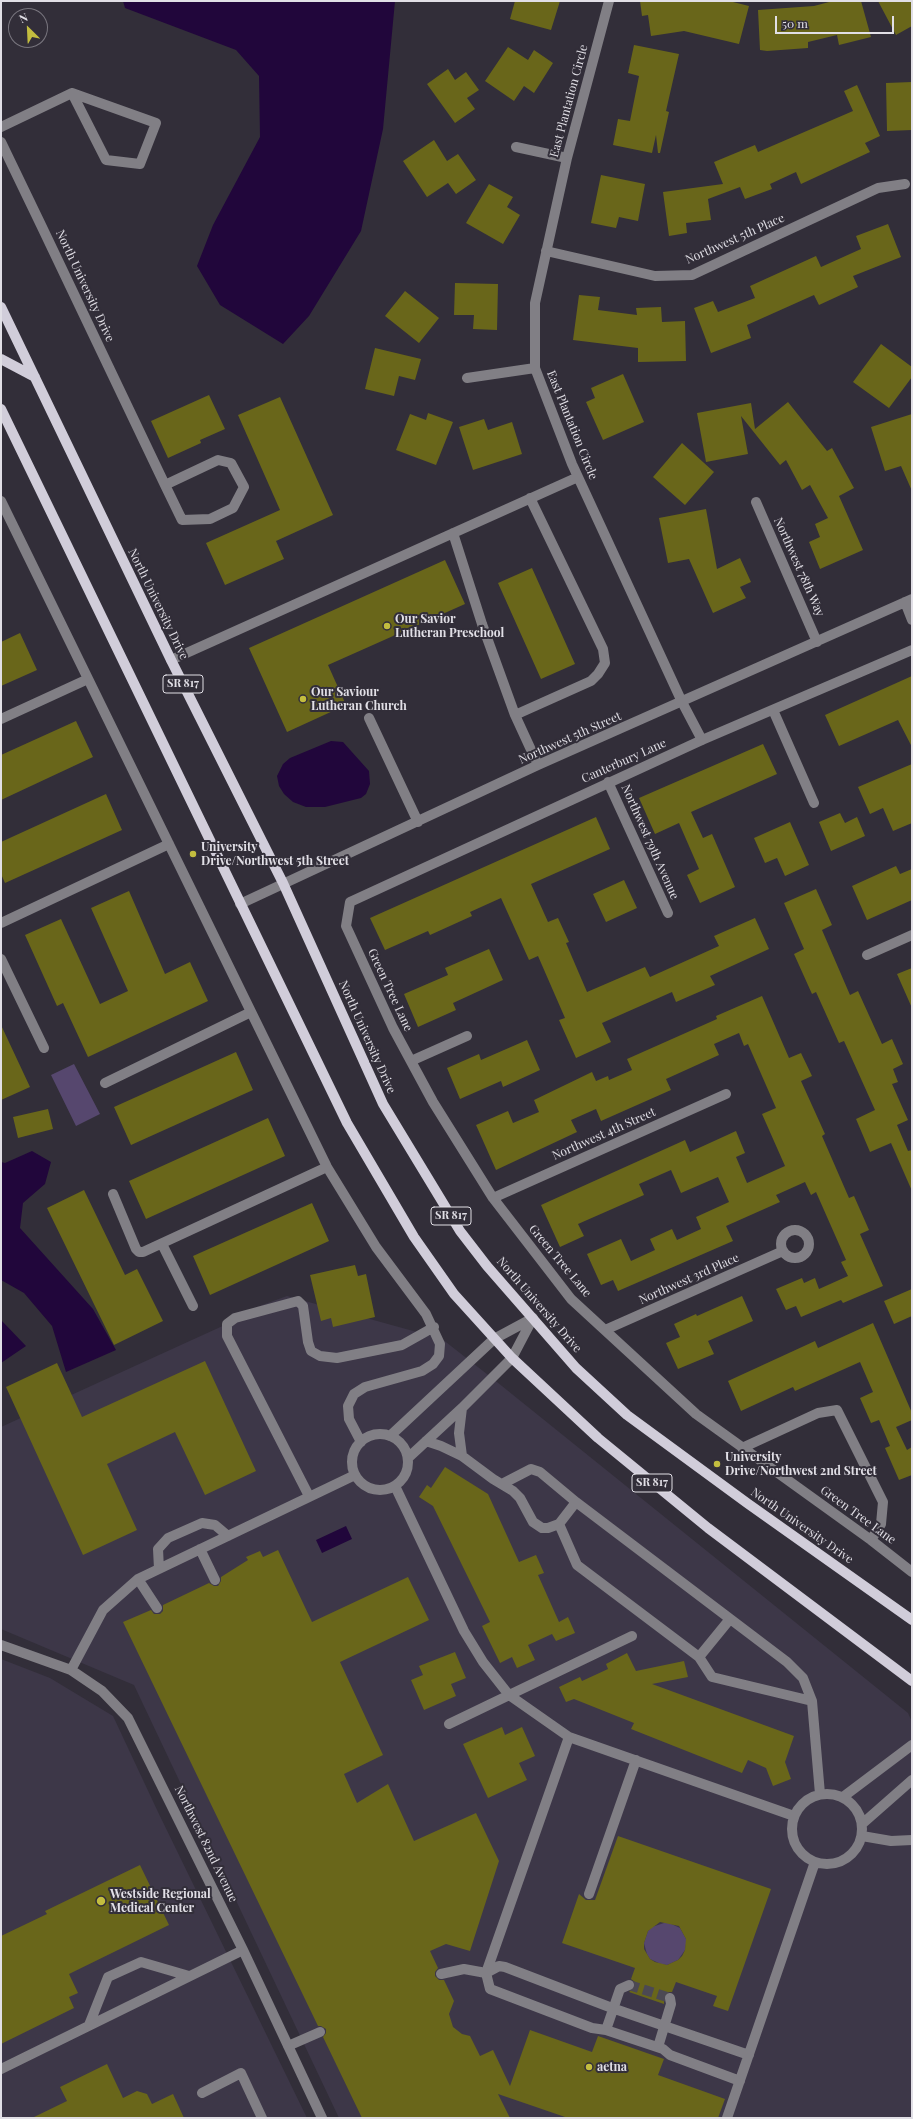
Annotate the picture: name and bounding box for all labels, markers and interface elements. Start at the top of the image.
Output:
north arrow [8,8,48,48]
scale bar [777,8,896,34]
text: N [17,9,30,26]
text: 50 m [782,15,808,31]
street label: East Plantation Circle [547,43,591,159]
street label: Northwest 5th Place [683,211,787,267]
street label: North University Drive [53,228,117,344]
street label: East Plantation Circle [544,368,600,482]
street label: Northwest 78th Way [771,515,827,619]
street label: North University Drive [125,546,191,662]
place label: Our Savior Lutheran Preschool [395,612,504,640]
marker: Our Savior Lutheran Preschool [382,621,392,631]
road number: SR 817 [163,675,203,693]
place label: Our Saviour Lutheran Church [311,685,407,713]
marker: Our Saviour Lutheran Church [298,694,308,704]
street label: Northwest 5th Street [517,709,623,767]
street label: Canterbury Lane [579,736,669,786]
street label: Northwest 79th Avenue [618,782,682,902]
place label: University Drive/Northwest 5th Street [201,840,349,868]
marker: University Drive/Northwest 5th Street [188,849,198,859]
street label: Green Tree Lane [365,946,415,1034]
street label: North University Drive [336,978,398,1096]
street label: Northwest 4th Street [550,1105,658,1163]
road number: SR 817 [431,1207,471,1225]
street label: Green Tree Lane [526,1222,594,1300]
street label: Northwest 3rd Place [637,1250,741,1308]
street label: North University Drive [494,1254,584,1356]
place label: University Drive/Northwest 2nd Street [725,1450,877,1478]
marker: University Drive/Northwest 2nd Street [712,1459,722,1469]
road number: SR 817 [632,1474,672,1492]
street label: Green Tree Lane [817,1483,899,1547]
street label: North University Drive [748,1485,856,1567]
street label: Northwest 82nd Avenue [171,1783,241,1905]
place label: Westside Regional Medical Center [110,1887,211,1915]
marker: Westside Regional Medical Center [95,1895,107,1907]
place label: aetna [597,2060,627,2074]
marker: aetna [584,2062,594,2072]

